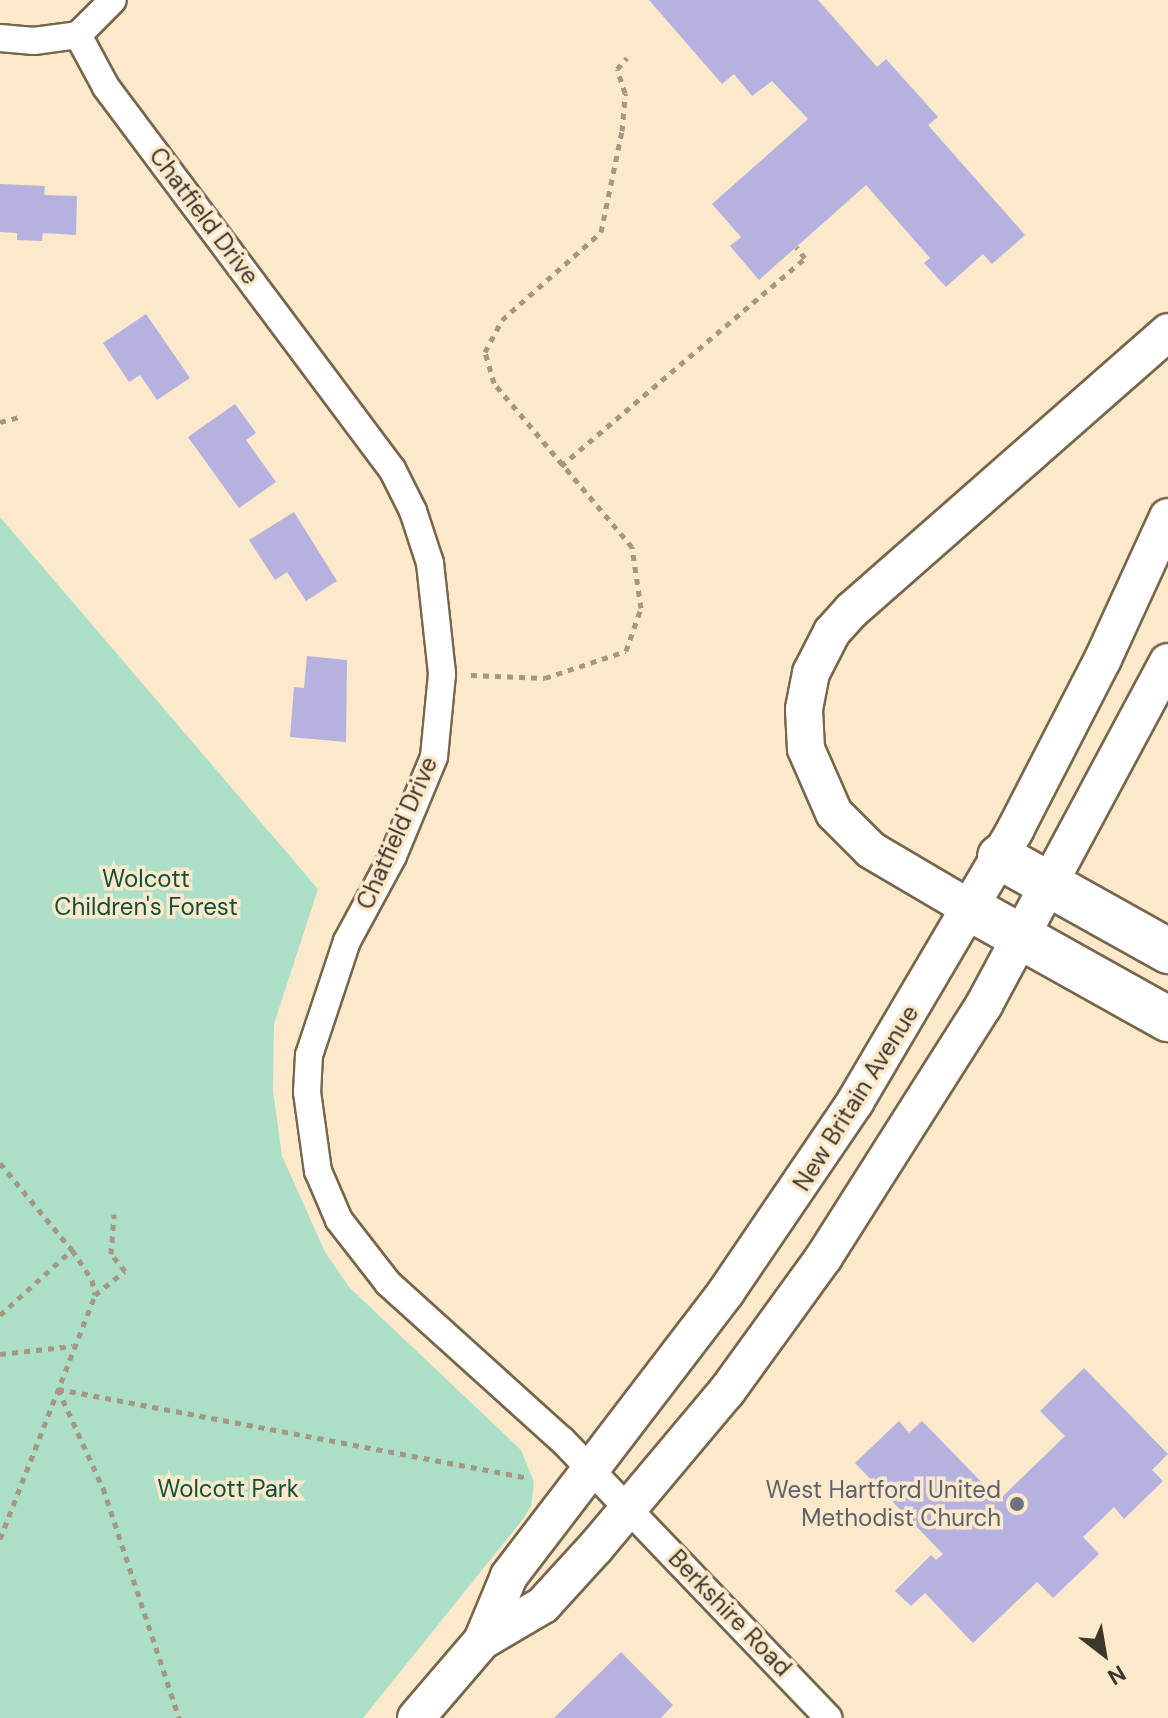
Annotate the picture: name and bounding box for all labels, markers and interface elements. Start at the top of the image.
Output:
street label: Chatfield Drive [143,142,265,290]
street label: Chatfield Drive [351,752,443,914]
park label: Wolcott Children's Forest [54,865,238,921]
street label: New Britain Avenue [787,1000,925,1196]
park label: Wolcott Park [157,1475,299,1503]
place label: West Hartford United Methodist Church [766,1476,1001,1532]
marker: West Hartford United Methodist Church [1008,1495,1026,1513]
street label: Berkshire Road [663,1544,797,1682]
north arrow [1064,1614,1144,1694]
text: N [1102,1658,1131,1692]

